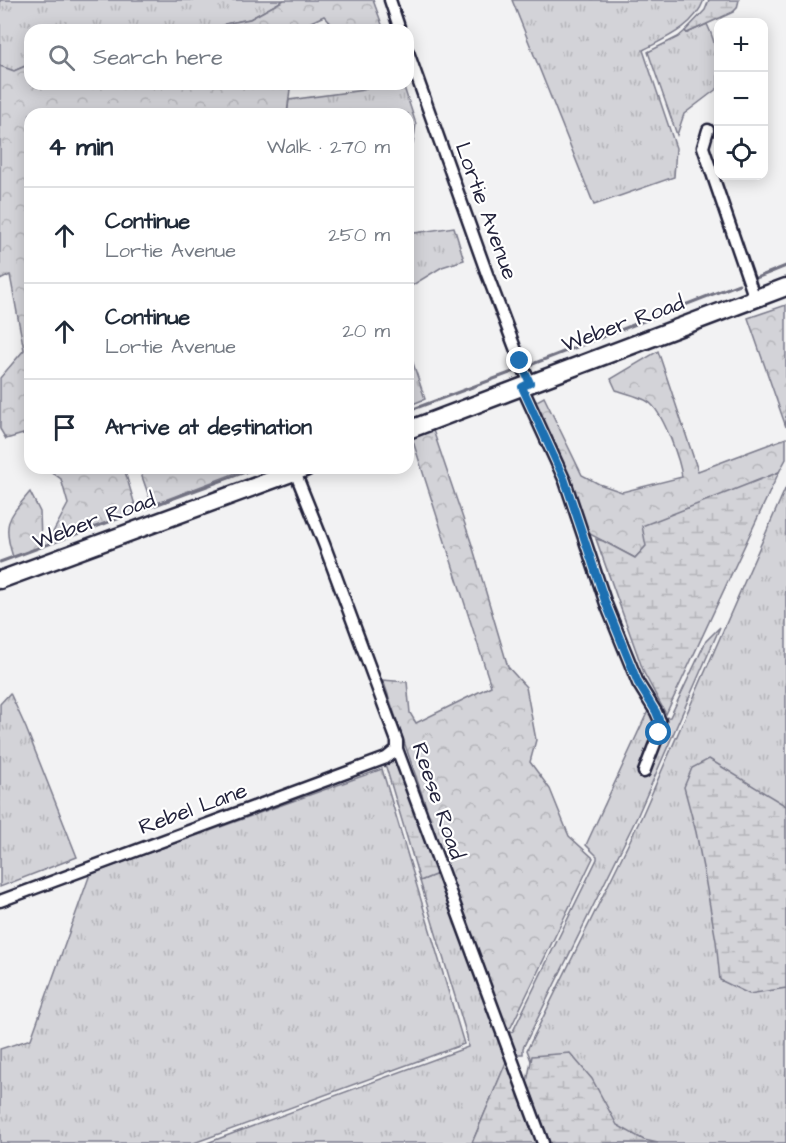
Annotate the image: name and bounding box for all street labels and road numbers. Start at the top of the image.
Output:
street label: Lortie Avenue [447,138,525,284]
street label: Weber Road [557,287,689,361]
street label: Weber Road [28,484,160,558]
street label: Reese Road [404,738,472,864]
street label: Rebel Lane [134,775,252,843]

